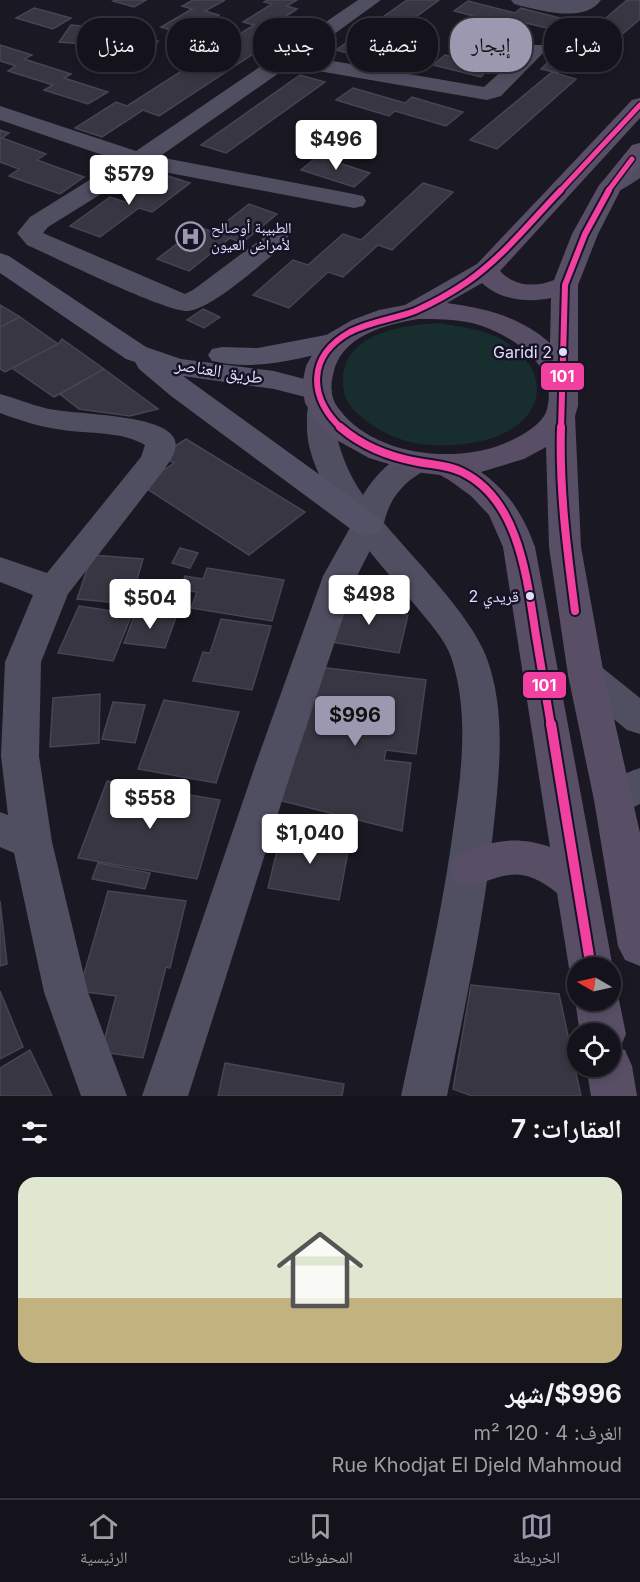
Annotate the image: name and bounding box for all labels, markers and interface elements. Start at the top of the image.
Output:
chip: منزل [77,18,155,72]
chip: شقة [167,18,241,72]
chip: جديد [253,18,335,72]
chip: تصفية [347,18,438,72]
chip: إيجار [450,18,532,72]
chip: شراء [544,18,622,72]
pin: $496 [300,120,372,171]
text: $496 [310,127,362,151]
pin: $579 [93,155,165,206]
text: $579 [104,162,154,186]
place label: الطبيبة أوصالح لأمراض العيون [211,218,292,255]
hospital icon: الطبيبة أوصالح لأمراض العيون [174,221,206,253]
place label: Garidi 2 [493,342,552,362]
marker: Garidi 2 [557,346,569,358]
street label: طريق العناصر [172,353,265,389]
line badge: 101 [540,362,585,391]
text: 101 [550,366,574,386]
pin: $498 [333,575,405,626]
pin: $504 [114,579,186,630]
text: $498 [343,582,395,606]
text: $504 [124,586,176,610]
place label: قريدي 2 [469,586,519,609]
marker: قريدي 2 [524,590,536,602]
line badge: 101 [522,671,567,699]
text: 101 [532,675,556,695]
pin: $996 [319,696,391,747]
text: $996 [329,703,381,727]
pin: $558 [114,779,186,830]
text: $558 [124,786,176,810]
pin: $1,040 [261,814,359,865]
text: $1,040 [276,821,344,845]
north arrow [567,957,621,1011]
map controls [567,957,621,1077]
button: locate [567,1023,621,1077]
text: العقارات: 7 [511,1113,622,1144]
icon: filters [18,1116,51,1149]
icon: home [266,1216,374,1324]
text: $996/شهر [505,1378,622,1409]
text: الغرف: 4 · 120 m² [473,1421,622,1445]
text: Rue Khodjat El Djeld Mahmoud [331,1453,622,1477]
tab: الرئيسية [80,1510,128,1573]
tab: المحفوظات [288,1510,353,1573]
tab: الخريطة [513,1510,560,1573]

